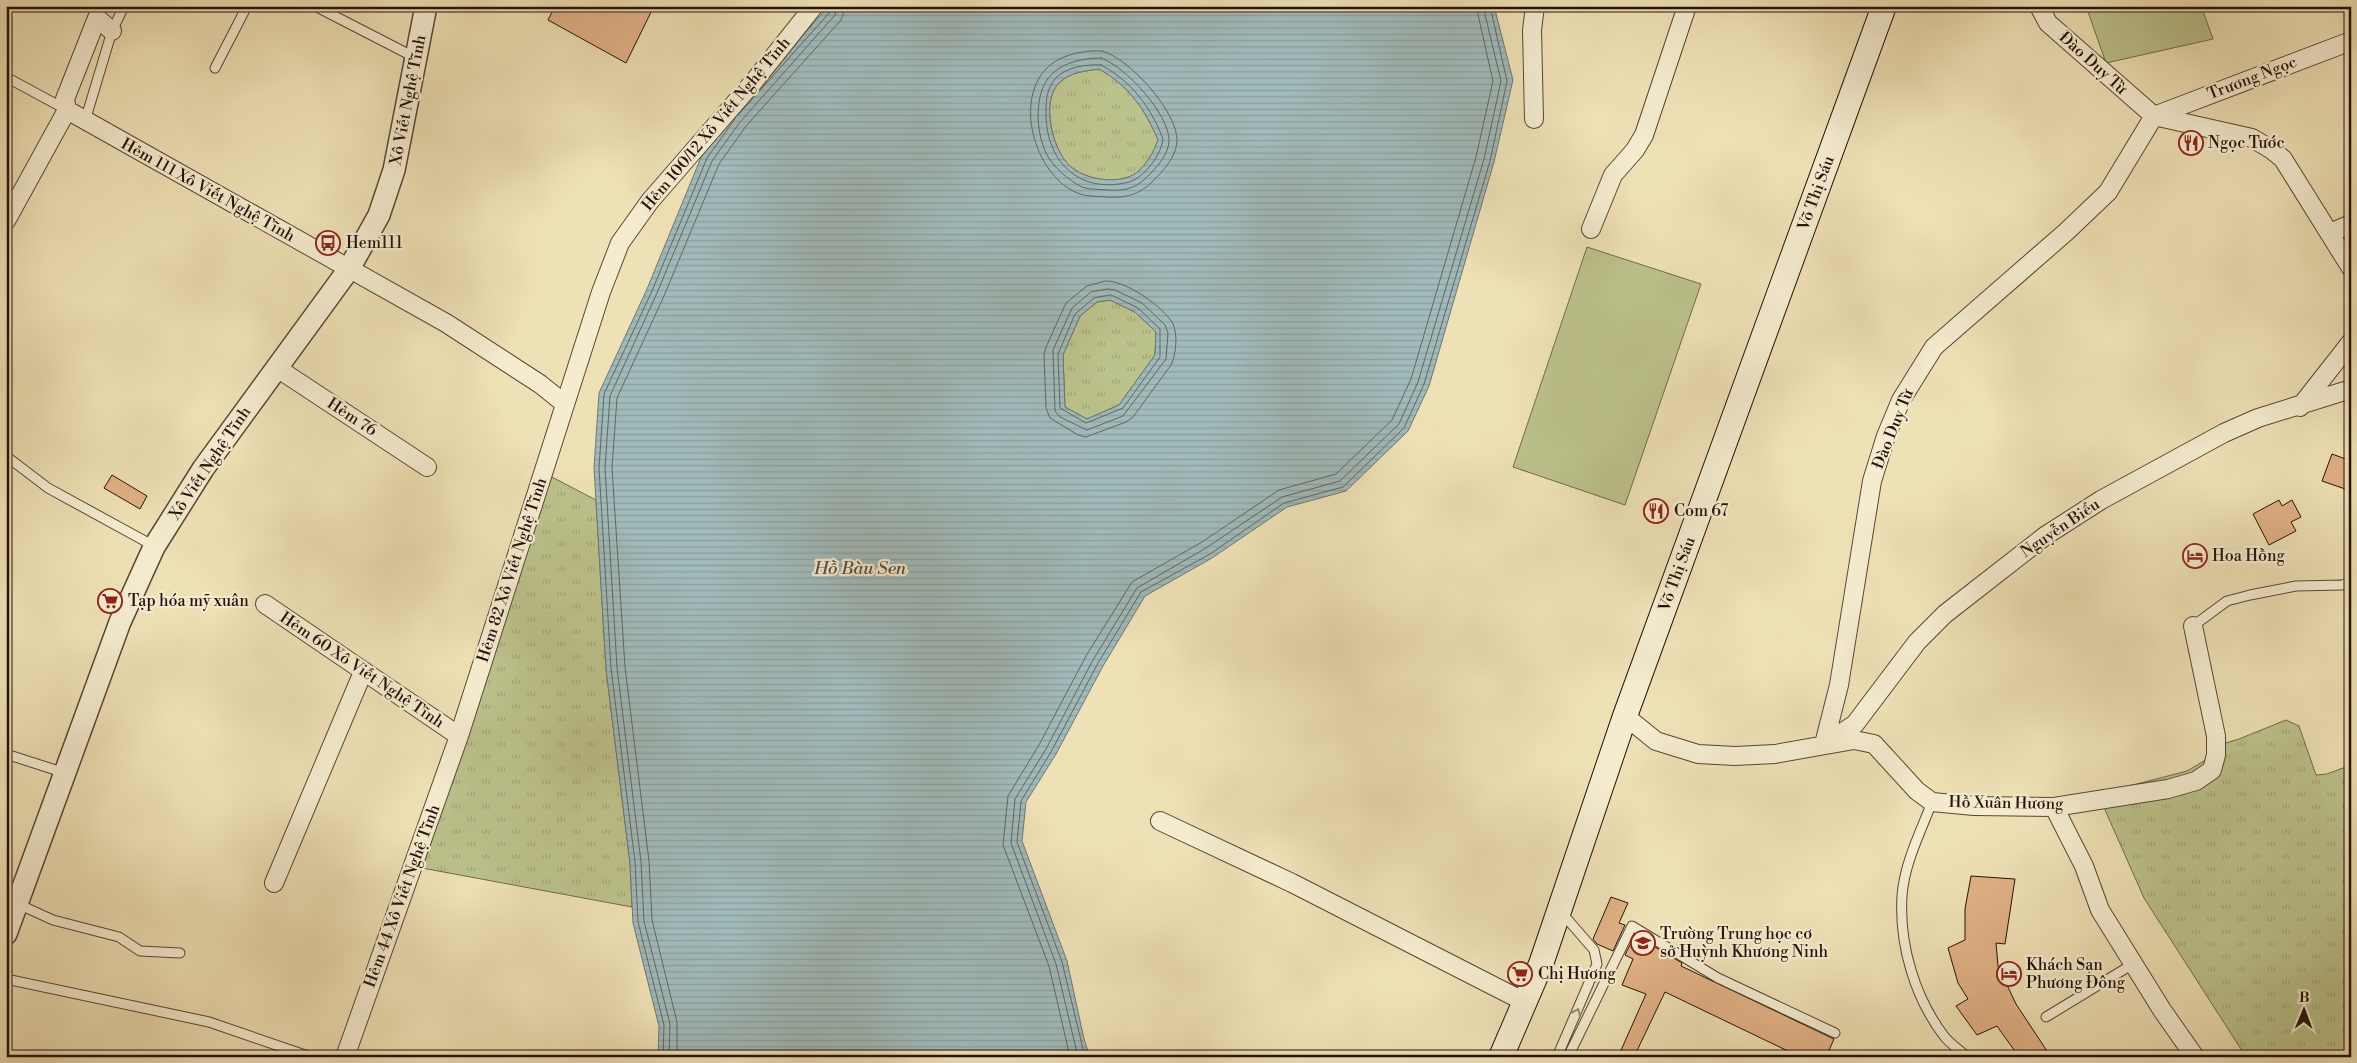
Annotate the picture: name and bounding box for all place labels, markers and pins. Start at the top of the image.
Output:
restaurant icon: Ngọc Tước [2178,130,2204,156]
place label: Ngọc Tước [2208,133,2285,153]
bus stop icon: Hem111 [315,230,341,256]
place label: Hem111 [346,233,403,253]
restaurant icon: Com 67 [1643,498,1669,524]
place label: Com 67 [1674,501,1728,521]
hotel icon: Hoa Hồng [2182,543,2208,569]
place label: Hoa Hồng [2212,546,2286,566]
supermarket icon: Tạp hóa mỹ xuân [97,588,123,614]
place label: Tạp hóa mỹ xuân [128,591,249,611]
place label: Trường Trung học cơ sở Huỳnh Khương Ninh [1660,924,1829,962]
school or university icon: Trường Trung học cơ sở Huỳnh Khương Ninh [1630,930,1656,956]
place label: Khách Sạn Phương Đông [2026,955,2126,993]
supermarket icon: Chị Hương [1507,961,1533,987]
hotel icon: Khách Sạn Phương Đông [1996,961,2022,987]
place label: Chị Hương [1538,964,1617,984]

